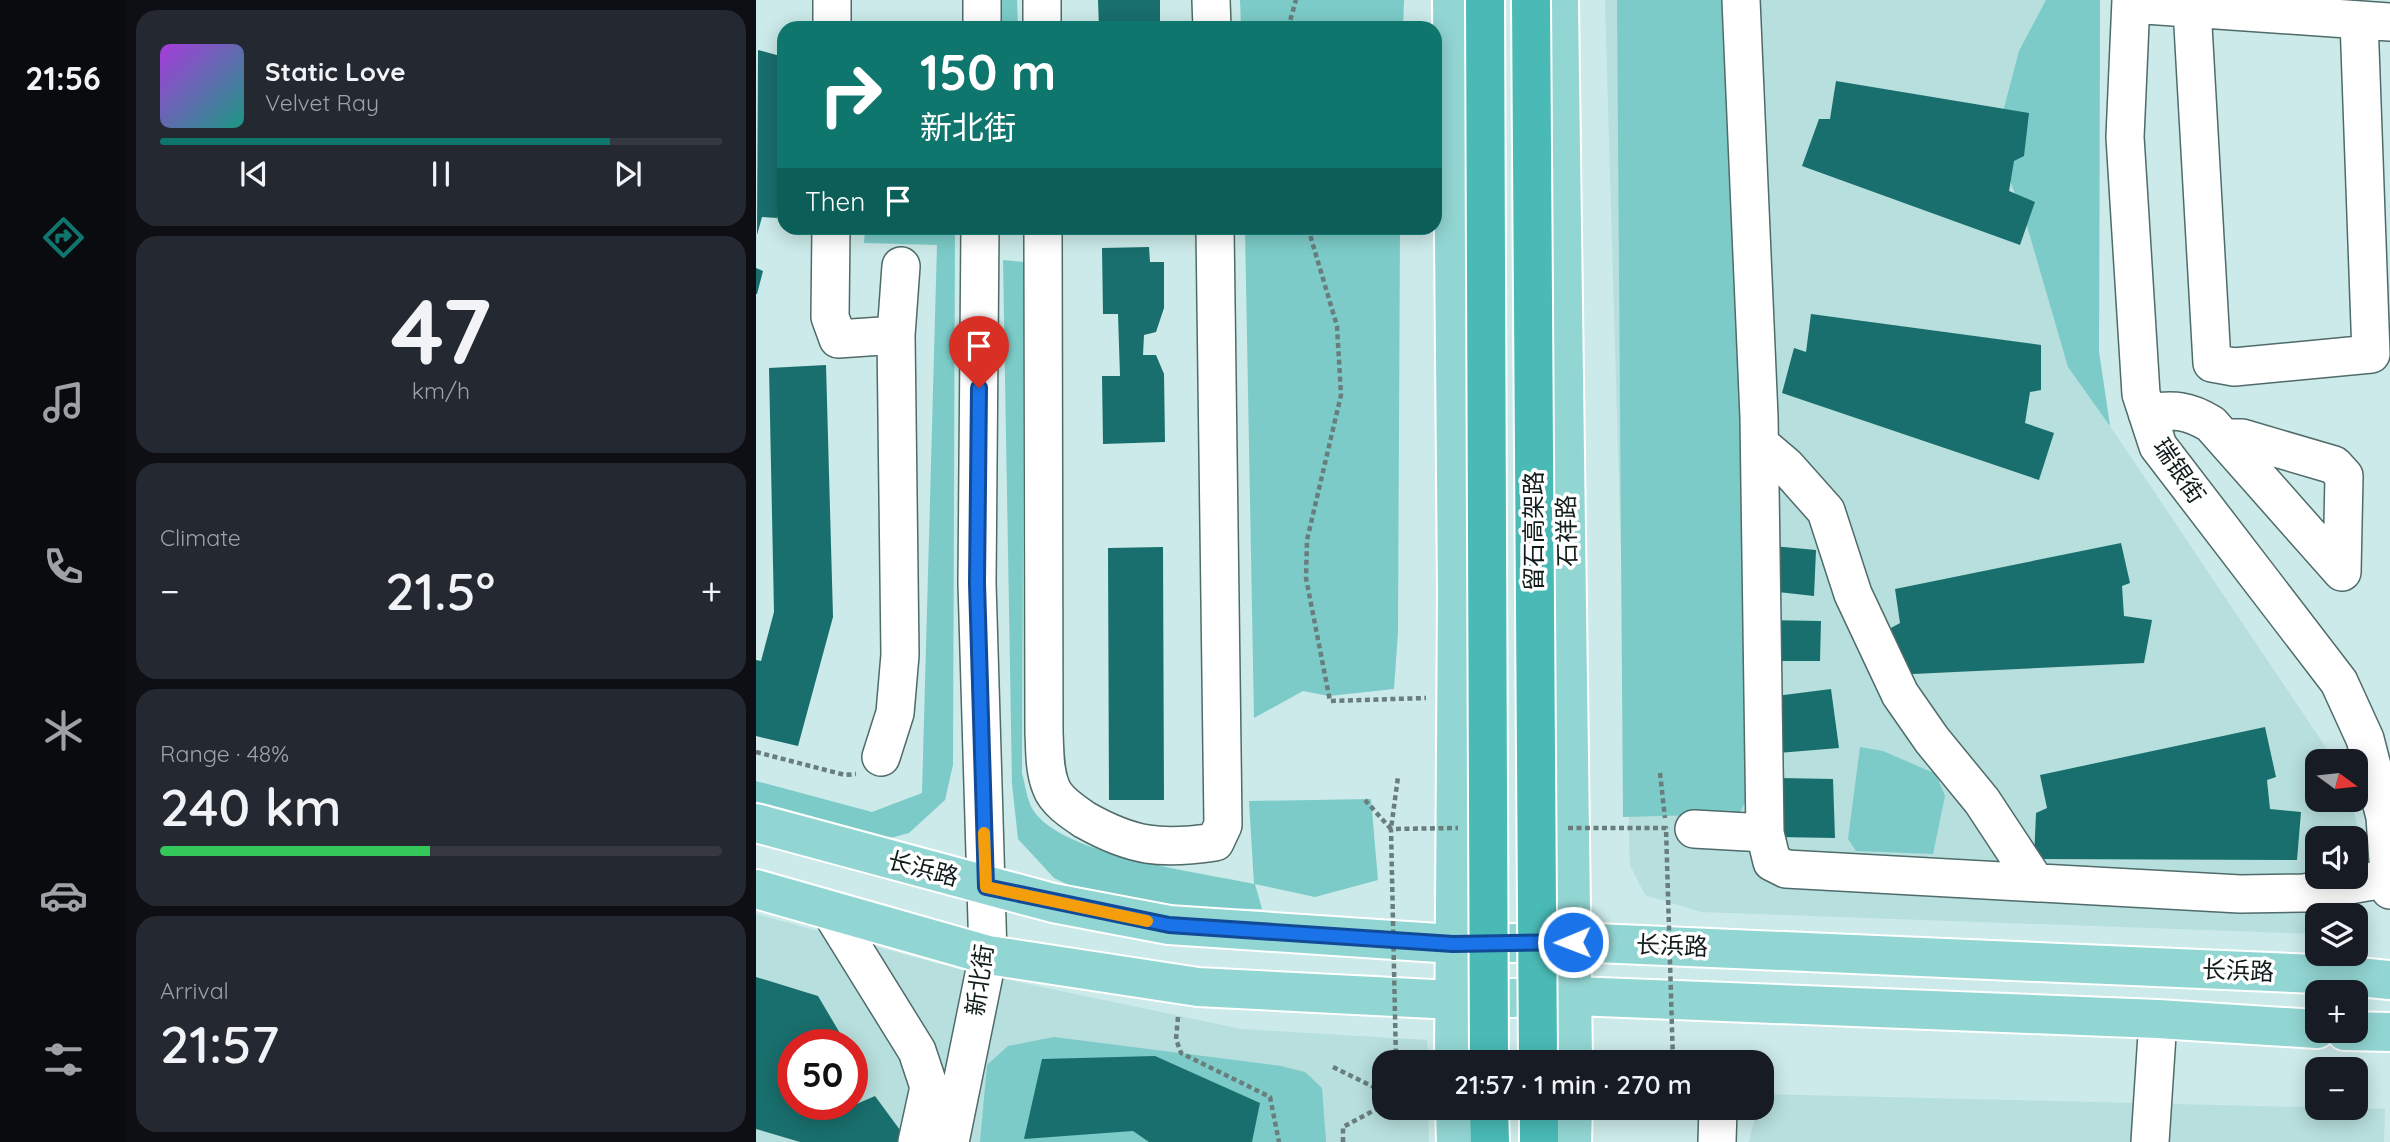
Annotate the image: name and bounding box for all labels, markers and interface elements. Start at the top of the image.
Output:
text: 150 m [920,41,1056,102]
icon: right [805,49,896,140]
text: Static Love [265,55,406,88]
text: 21:56 [25,58,101,98]
text: Velvet Ray [265,88,379,117]
text: 新北街 [920,107,1016,147]
icon: previous [235,155,273,193]
icon: pause [422,155,460,193]
icon: next [609,155,647,193]
icon: arrive [879,182,917,220]
text: Then [805,185,865,218]
icon: directions [39,213,88,262]
text: 47 [391,273,491,387]
pin [949,316,1009,388]
icon: arrive [960,327,998,365]
text: km/h [412,376,470,405]
icon: music [39,378,88,427]
street label: 瑞银街 [2147,432,2212,509]
street label: 留石高架路 [1518,471,1548,591]
street label: 石祥路 [1550,495,1582,567]
text: Climate [160,523,241,552]
icon: phone [39,542,88,591]
text: 21.5° [385,558,495,623]
text: − [160,567,180,615]
text: + [701,567,722,615]
icon: climate [39,706,88,755]
text: Range · 48% [160,739,289,768]
north arrow [2305,749,2368,812]
map controls [2305,749,2368,1120]
text: 240 km [160,774,341,839]
button: sound [2305,826,2368,889]
street label: 长浜路 [885,844,962,892]
icon: car [39,871,88,920]
button: layers [2305,903,2368,966]
position arrow [1536,905,1610,979]
street label: 长浜路 [1636,929,1709,961]
street label: 新北街 [959,942,999,1018]
street label: 长浜路 [2202,954,2275,986]
text: Arrival [160,976,229,1005]
button: + [2305,980,2368,1043]
text: 21:57 [160,1011,279,1076]
speed limit sign: 50 [777,1029,868,1120]
icon: filters [39,1035,88,1084]
button: − [2305,1057,2368,1120]
text: 21:57 · 1 min · 270 m [1454,1068,1692,1101]

